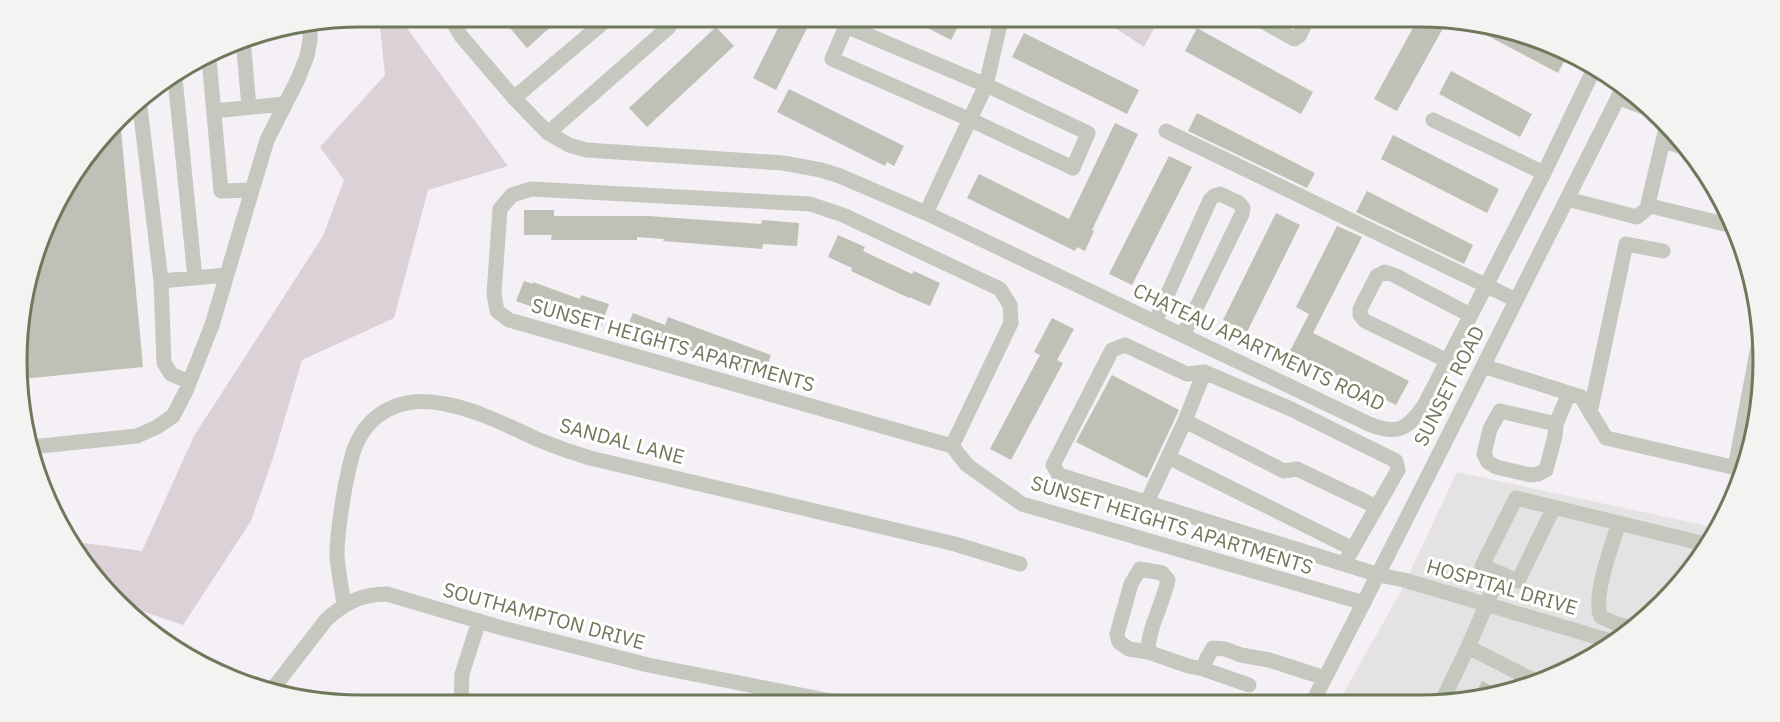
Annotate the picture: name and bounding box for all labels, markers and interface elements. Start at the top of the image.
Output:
street label: CHATEAU APARTMENTS ROAD [1129,276,1390,417]
street label: SUNSET HEIGHTS APARTMENTS [528,291,818,398]
street label: SUNSET ROAD [1407,321,1490,450]
street label: SANDAL LANE [557,411,688,470]
street label: SUNSET HEIGHTS APARTMENTS [1028,469,1317,580]
street label: HOSPITAL DRIVE [1424,552,1581,621]
street label: SOUTHAMPTON DRIVE [440,576,648,656]

